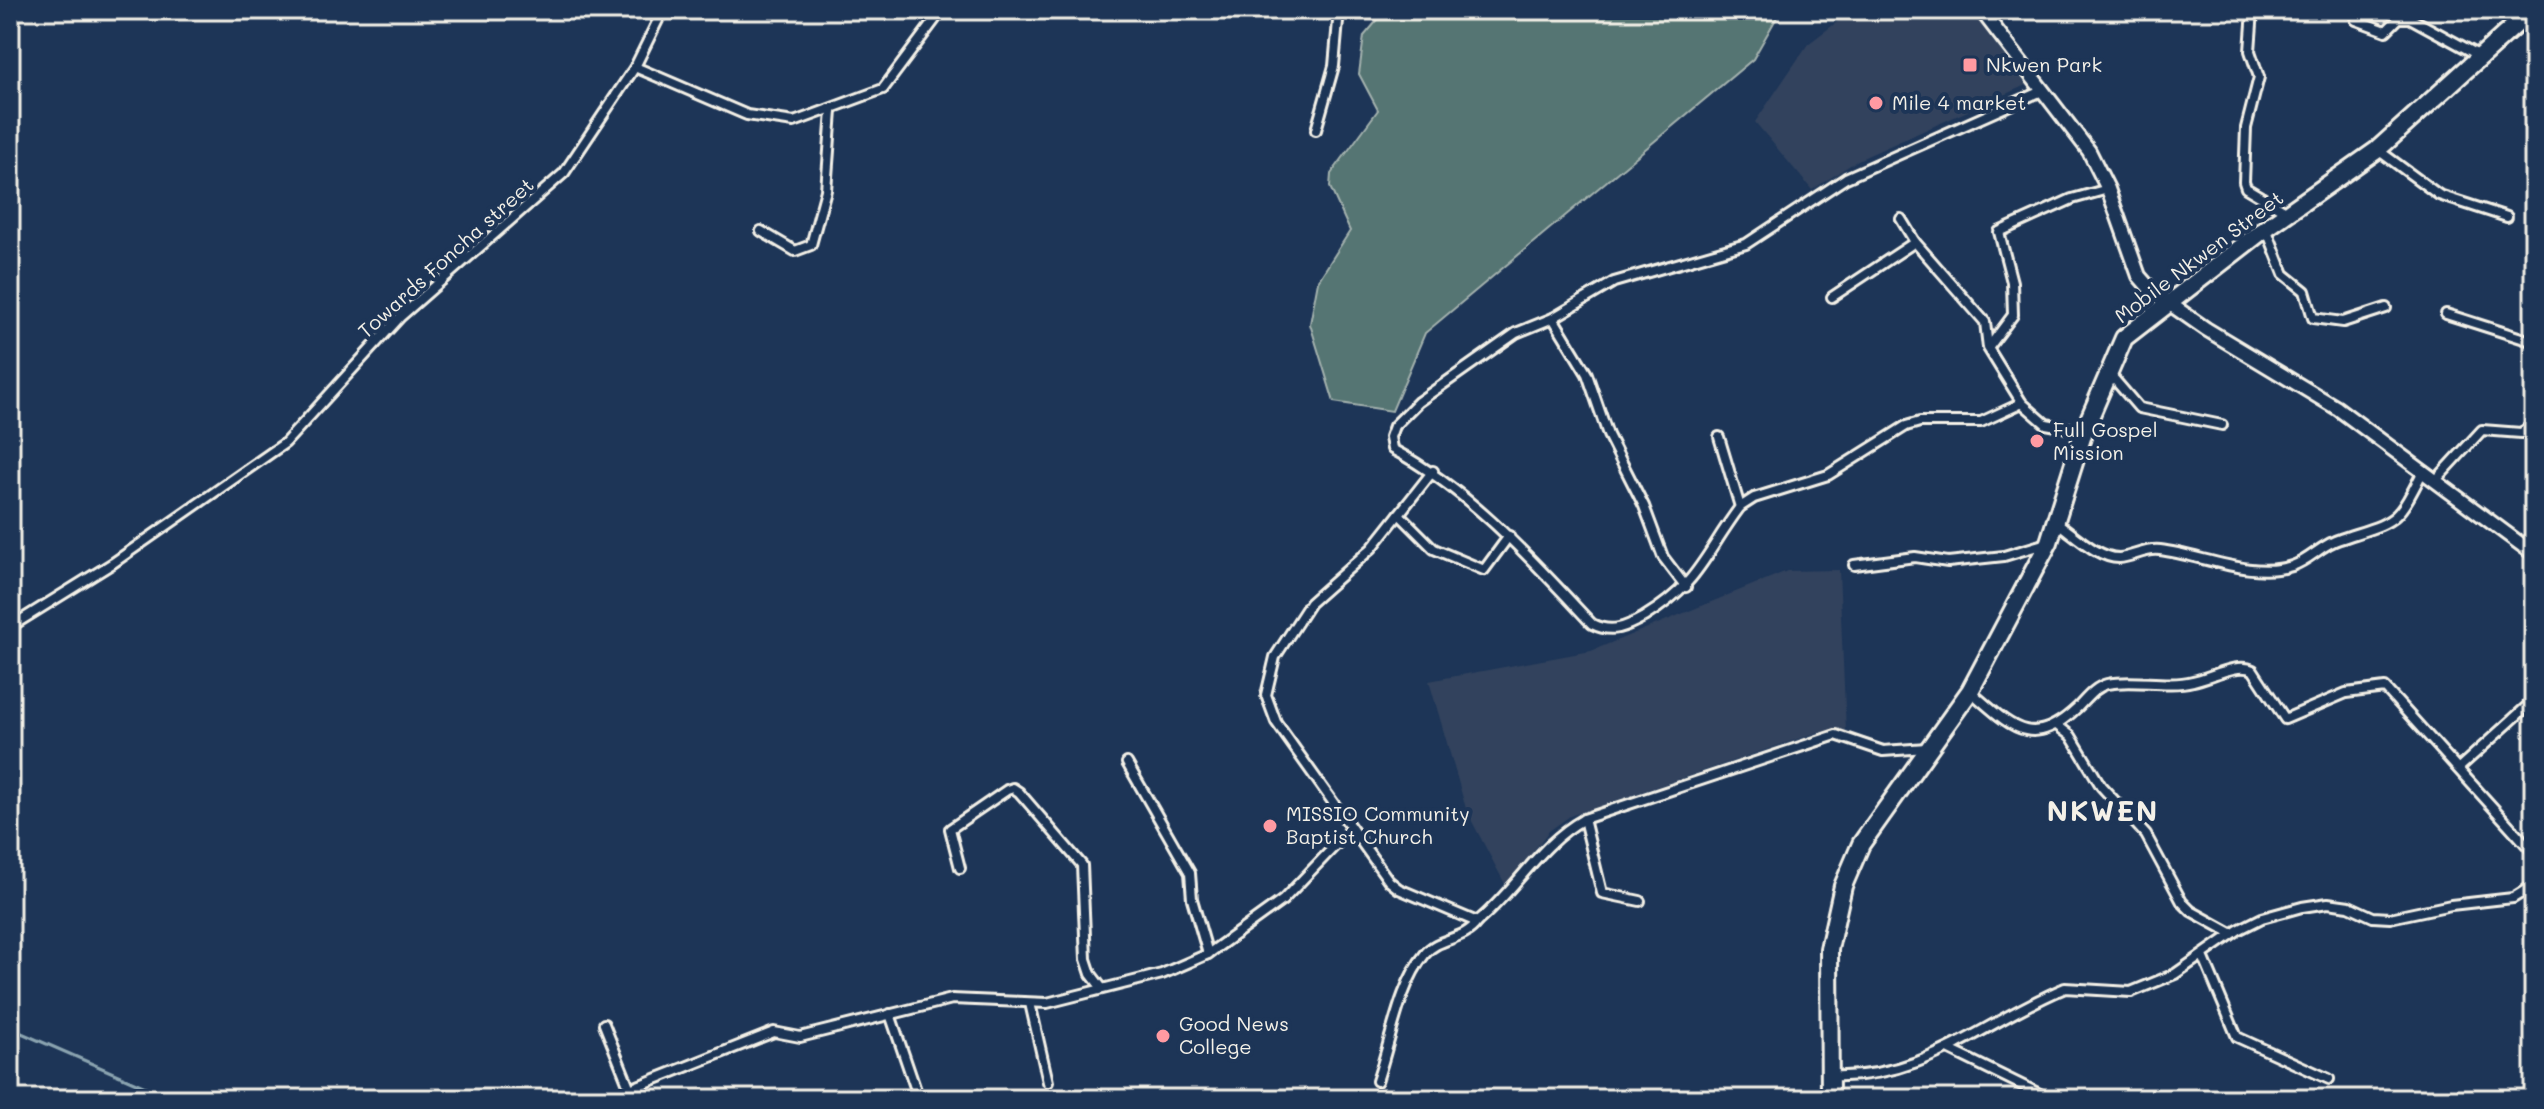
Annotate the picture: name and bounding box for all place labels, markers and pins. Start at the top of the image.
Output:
place label: Nkwen Park [1986,51,2102,77]
marker: Nkwen Park [1961,56,1979,74]
place label: Mile 4 market [1892,89,2026,115]
marker: Mile 4 market [1867,94,1885,112]
place label: Full Gospel Mission [2053,416,2158,465]
marker: Full Gospel Mission [2028,432,2046,450]
place label: MISSIO Community Baptist Church [1286,800,1470,849]
marker: MISSIO Community Baptist Church [1261,817,1279,835]
place label: Good News College [1179,1010,1289,1059]
marker: Good News College [1154,1027,1172,1045]

